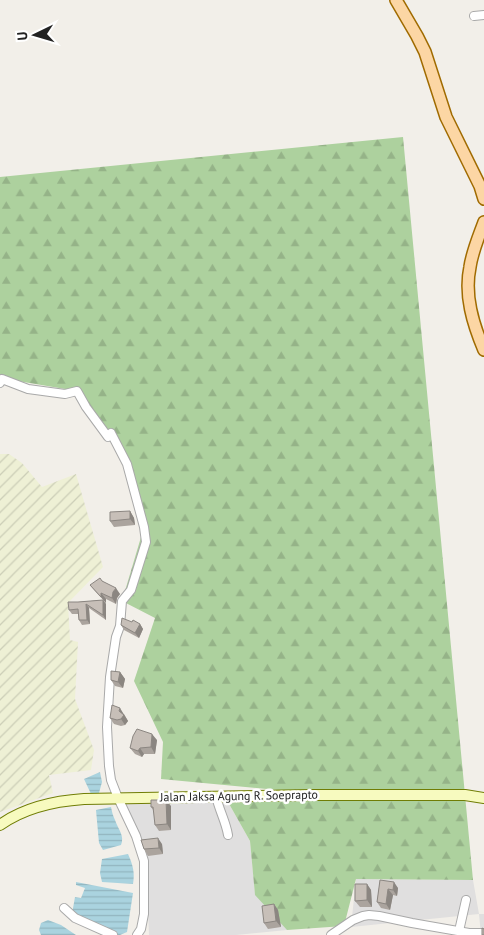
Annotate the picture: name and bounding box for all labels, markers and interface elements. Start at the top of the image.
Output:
north arrow [10,10,60,60]
text: U [13,31,31,41]
street label: Jalan Jaksa Agung R. Soeprapto [159,787,318,804]

